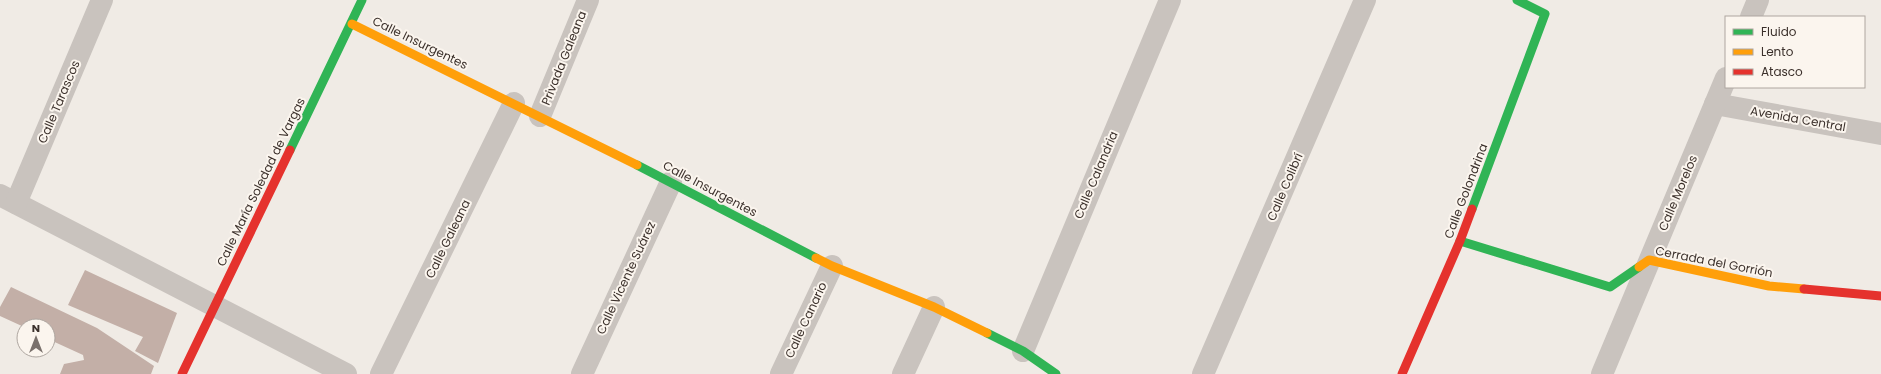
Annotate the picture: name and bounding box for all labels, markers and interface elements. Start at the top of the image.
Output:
street label: Privada Galeana [537,8,590,108]
street label: Calle Insurgentes [370,12,471,73]
legend [1725,16,1865,88]
text: Fluido [1761,23,1797,40]
text: Lento [1761,43,1794,60]
street label: Calle Tarascos [33,58,84,146]
text: Atasco [1761,63,1803,80]
street label: Calle María Soledad de Vargas [212,95,309,269]
street label: Avenida Central [1749,102,1847,135]
street label: Calle Calandria [1069,128,1122,221]
street label: Calle Golondrina [1440,141,1491,241]
street label: Calle Colibrí [1263,150,1307,223]
street label: Calle Morelos [1654,152,1701,233]
street label: Calle Insurgentes [660,157,760,221]
street label: Calle Galeana [421,197,474,281]
street label: Calle Vicente Suárez [592,219,659,337]
street label: Cerrada del Gorrión [1654,242,1774,281]
street label: Calle Canario [780,279,831,361]
north arrow [16,318,56,358]
text: N [32,320,40,336]

